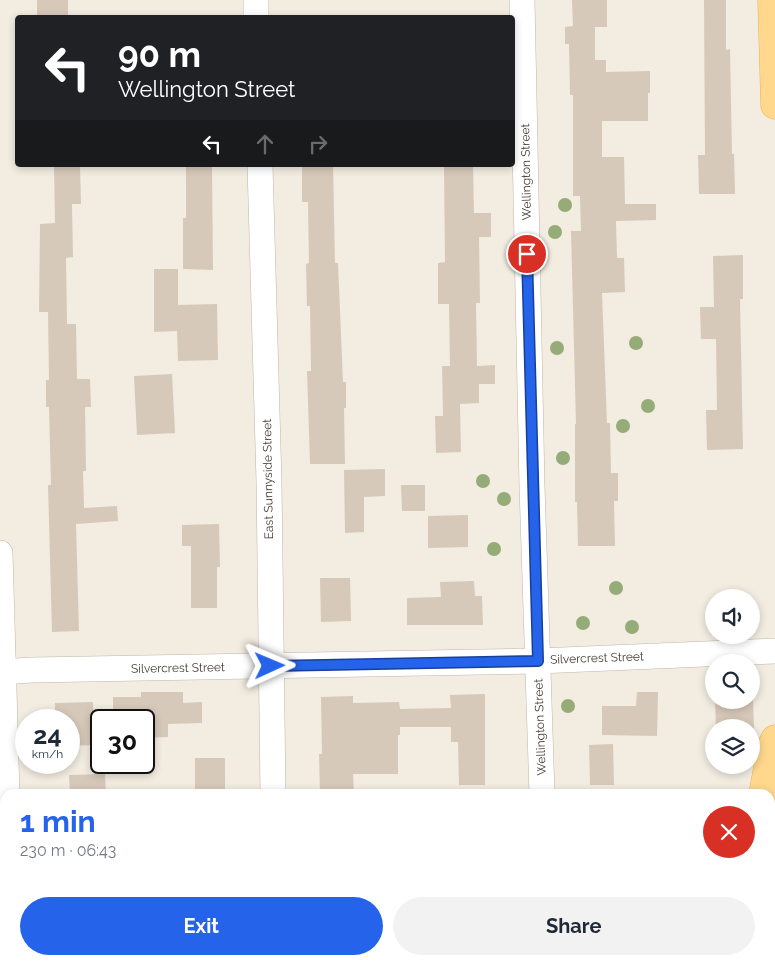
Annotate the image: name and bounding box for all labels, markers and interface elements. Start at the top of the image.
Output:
text: 90 m [118,34,201,75]
icon: left [35,35,100,100]
text: Wellington Street [118,76,295,102]
street label: Wellington Street [518,124,534,220]
icon: left [198,130,226,158]
icon: ahead [251,130,279,158]
icon: right [304,130,332,158]
pin [506,233,548,275]
icon: arrive [513,240,541,268]
street label: East Sunnyside Street [260,419,276,539]
map controls [705,589,760,774]
button: sound [705,589,760,644]
position arrow [243,639,295,691]
street label: Silvercrest Street [550,649,644,667]
button: search [705,654,760,709]
street label: Silvercrest Street [131,660,225,676]
street label: Wellington Street [531,678,549,776]
speed limit sign: 30 [90,709,155,774]
button: layers [705,719,760,774]
text: 24 [33,720,62,750]
text: km/h [32,747,63,761]
text: 1 min [20,804,96,839]
button: close [703,806,755,858]
text: 230 m · 06:43 [20,841,116,860]
button: Exit [20,897,383,955]
button: Share [393,897,755,955]

